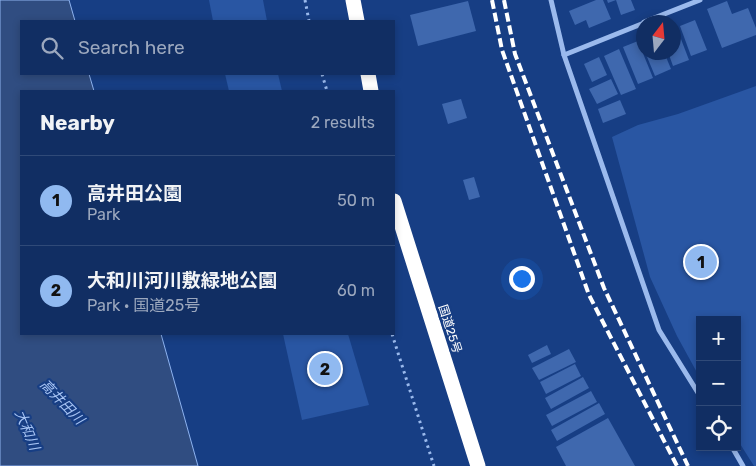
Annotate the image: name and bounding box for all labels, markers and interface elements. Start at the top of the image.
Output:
north arrow [636,15,681,60]
search box [20,20,395,75]
icon: search [38,34,66,62]
text: Search here [78,36,185,59]
text: Nearby [40,110,115,135]
text: 2 results [311,113,375,132]
text: 高井田公園 [87,182,182,205]
text: 1 [52,191,60,210]
text: 50 m [337,191,375,210]
text: Park [87,205,120,224]
pin: 1 [685,243,717,281]
your location [509,266,535,292]
text: 大和川河川敷緑地公園 [87,269,277,292]
text: 2 [51,281,61,300]
text: 60 m [337,281,375,300]
text: Park · 国道25号 [87,296,200,315]
street label: 国道25号 [436,303,464,355]
map controls [696,316,741,451]
button: + [696,316,741,361]
pin: 2 [309,350,341,388]
button: − [696,361,741,406]
water label: 高井田川 [36,376,89,429]
button: locate [696,406,741,451]
water label: 大和川 [11,407,44,454]

